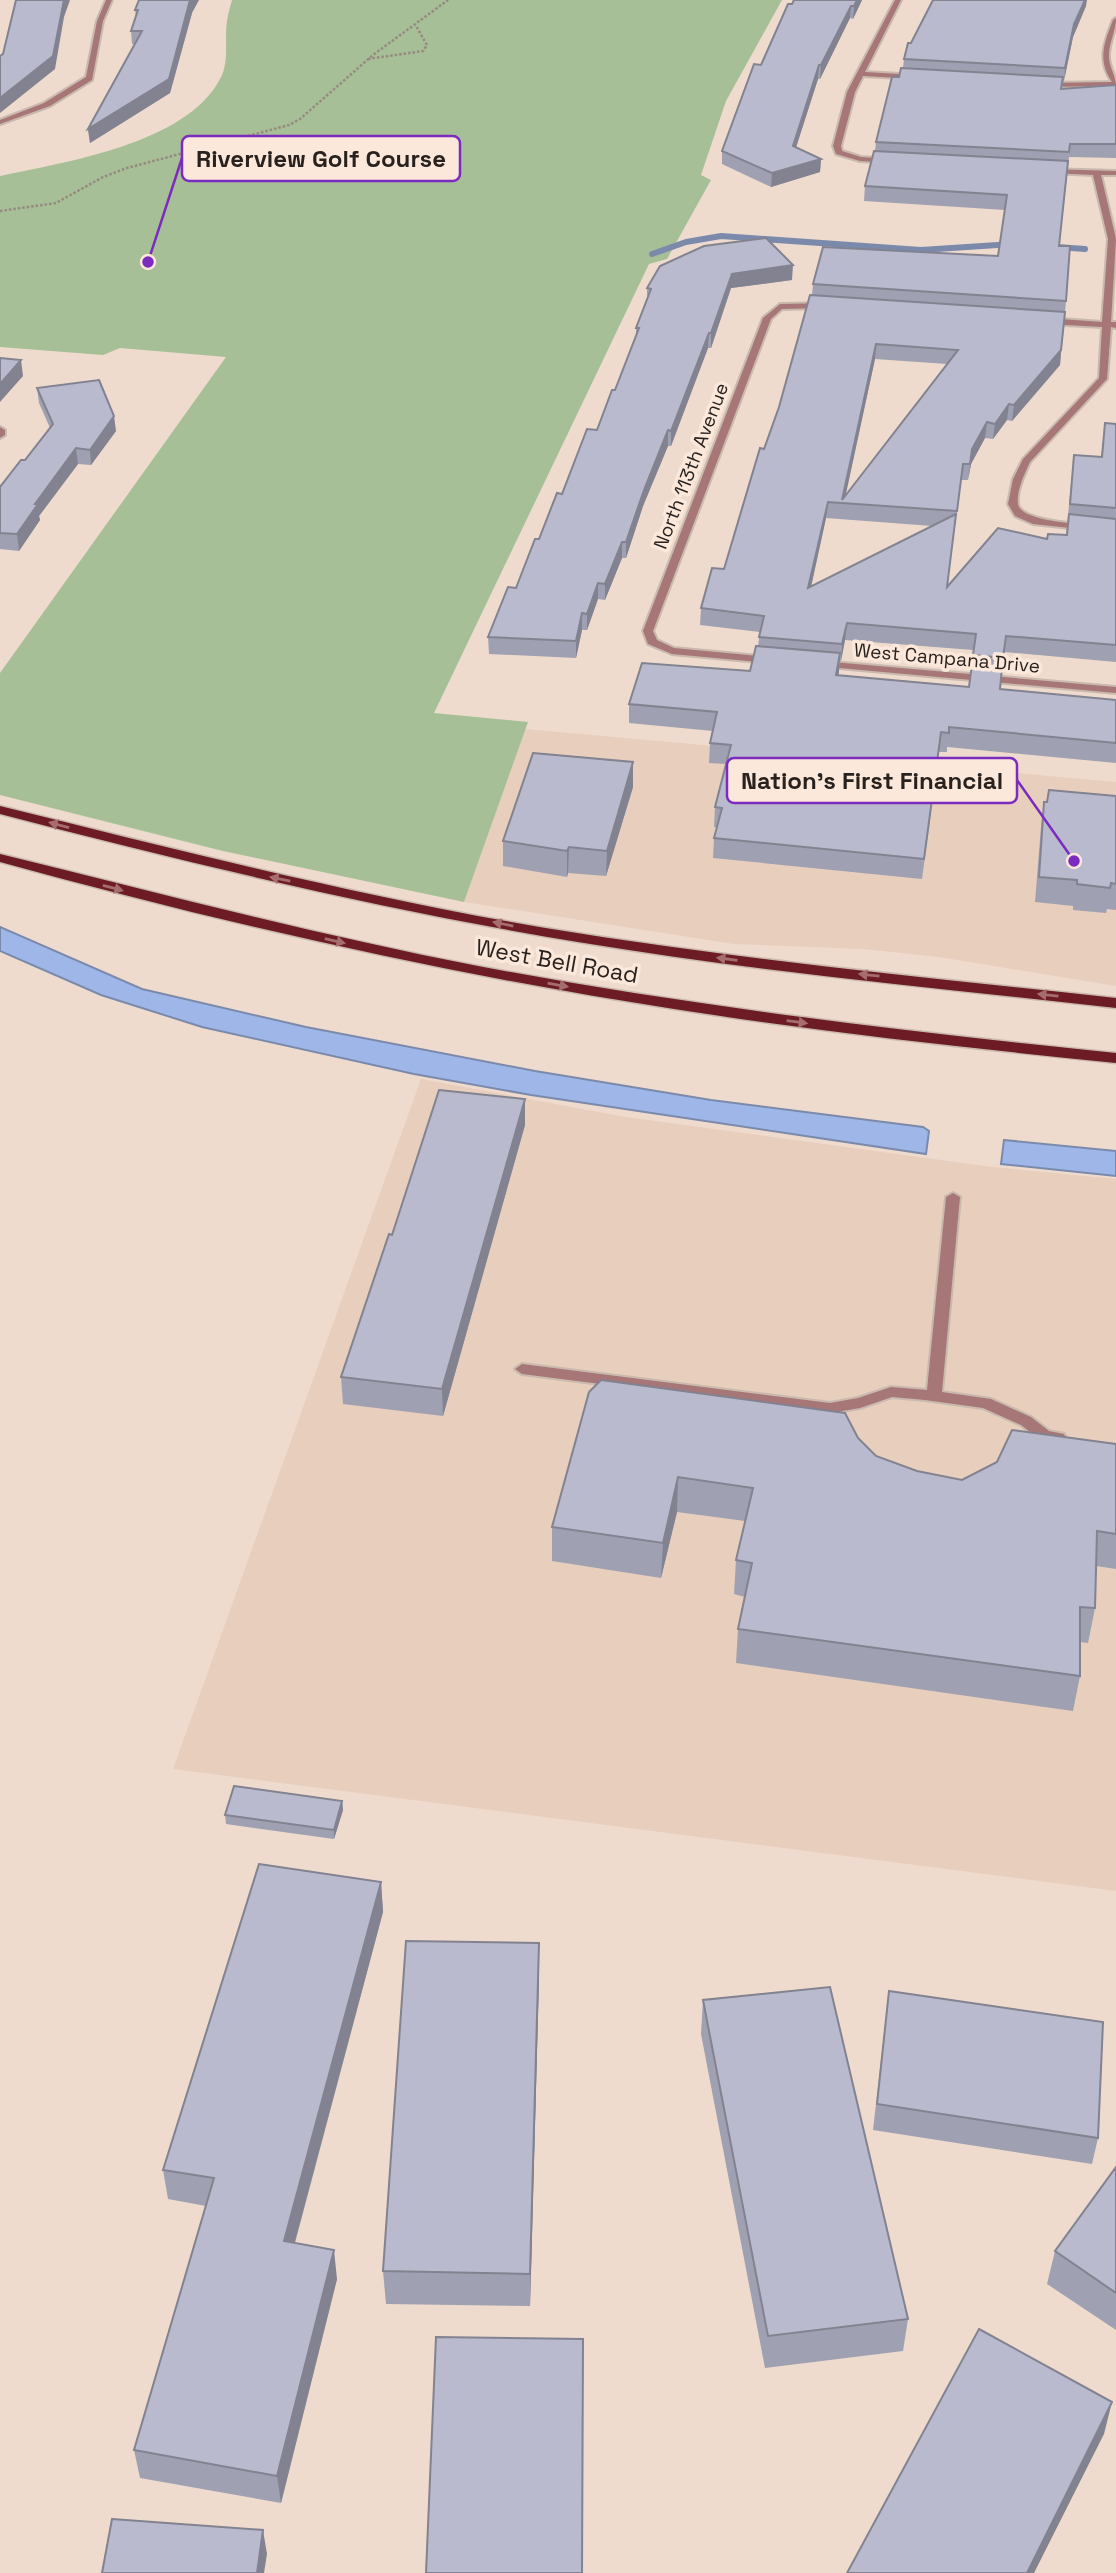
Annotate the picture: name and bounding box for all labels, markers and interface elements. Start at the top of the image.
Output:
callout: Riverview Golf Course [182,136,460,181]
text: Riverview Golf Course [196,143,446,174]
street label: North 113th Avenue [648,379,734,553]
street label: West Campana Drive [853,637,1041,679]
callout: Nation's First Financial [727,758,1017,803]
text: Nation's First Financial [741,765,1003,796]
one-way arrow [48,820,69,830]
one-way arrow [269,874,291,885]
one-way arrow [102,883,124,894]
one-way arrow [492,918,514,929]
street label: West Bell Road [474,932,640,990]
one-way arrow [324,936,346,947]
one-way arrow [716,954,738,965]
one-way arrow [858,970,880,981]
one-way arrow [547,980,569,991]
one-way arrow [1037,990,1059,1001]
one-way arrow [786,1017,808,1028]

